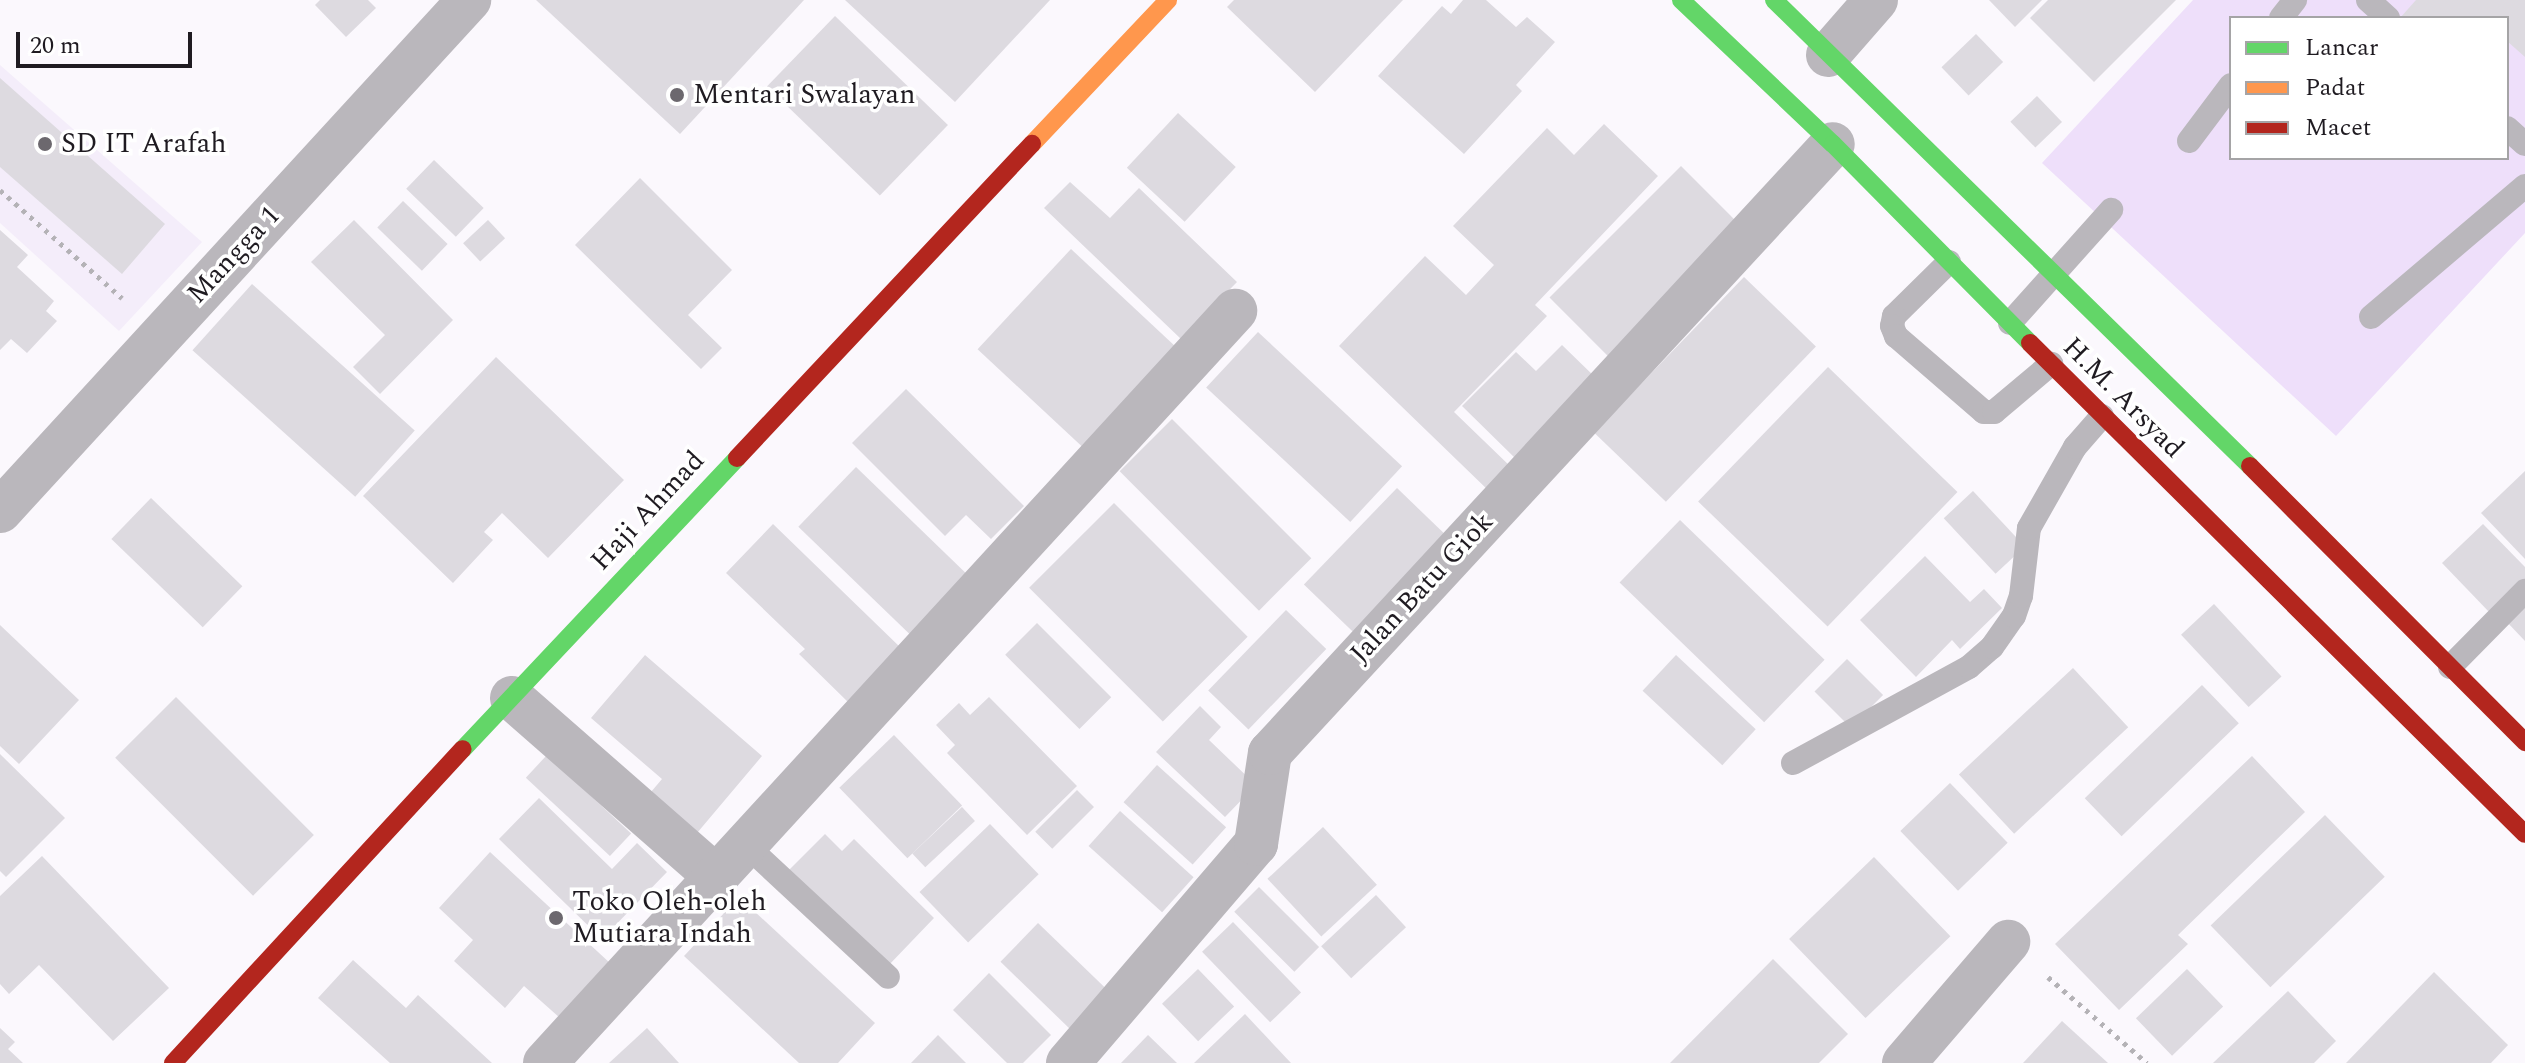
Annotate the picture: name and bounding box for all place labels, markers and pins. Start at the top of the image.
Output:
place label: Mentari Swalayan [693,78,915,112]
marker: Mentari Swalayan [668,86,686,104]
place label: SD IT Arafah [61,127,227,161]
marker: SD IT Arafah [36,135,54,153]
place label: Toko Oleh-oleh Mutiara Indah [572,885,766,951]
marker: Toko Oleh-oleh Mutiara Indah [547,909,565,927]

